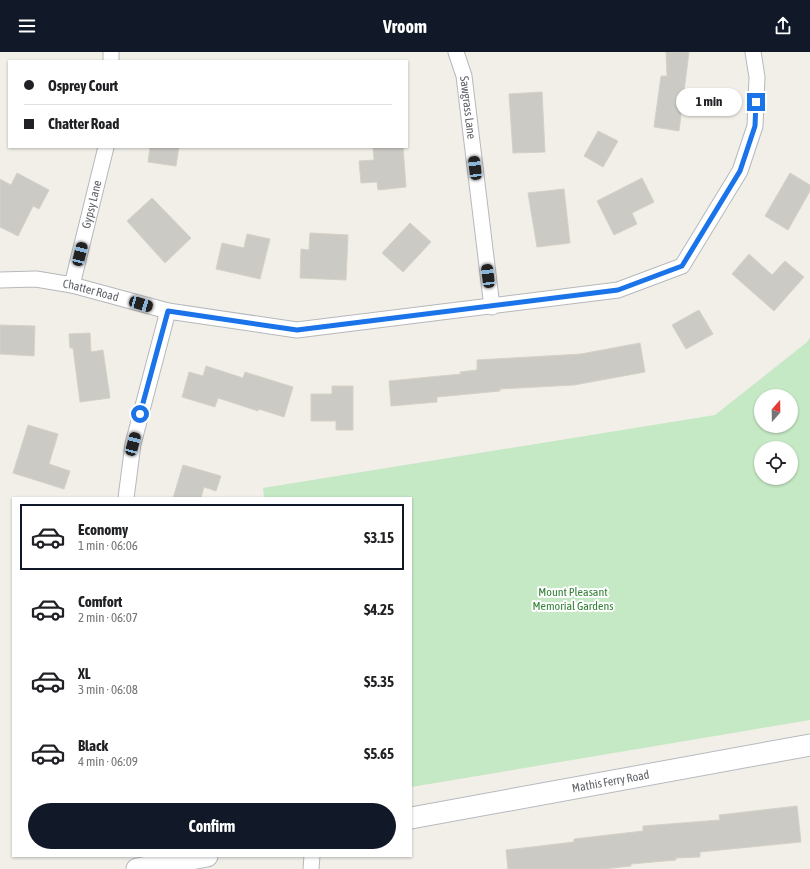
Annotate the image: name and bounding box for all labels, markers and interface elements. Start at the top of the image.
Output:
icon: menu [16,15,38,37]
icon: share [772,15,794,37]
text: Vroom [383,16,427,37]
street label: Sawgrass Lane [457,75,479,140]
text: Osprey Court [48,77,118,94]
callout: 1 min [676,88,742,116]
route end [747,93,765,111]
text: 1 min [696,94,722,109]
text: Chatter Road [48,115,119,132]
car [468,155,482,181]
street label: Gypsy Lane [79,179,105,230]
car [71,241,89,267]
car [481,263,495,289]
street label: Chatter Road [62,277,120,304]
car [128,295,154,313]
north arrow [754,389,798,433]
map controls [754,389,798,485]
route start [131,405,149,423]
car [124,431,142,457]
button: locate [754,441,798,485]
icon: car [30,519,66,555]
text: Economy [78,521,128,538]
text: $3.15 [364,529,394,546]
text: 1 min · 06:06 [78,538,138,553]
park label: Mount Pleasant Memorial Gardens [532,585,614,613]
icon: car [30,591,66,627]
text: Comfort [78,593,122,610]
text: $4.25 [364,601,394,618]
text: 2 min · 06:07 [78,610,138,625]
icon: car [30,663,66,699]
text: XL [78,665,91,682]
text: $5.35 [364,673,394,690]
text: 3 min · 06:08 [78,682,138,697]
icon: car [30,735,66,771]
text: Black [78,737,108,754]
text: $5.65 [364,745,394,762]
text: 4 min · 06:09 [78,754,138,769]
street label: Mathis Ferry Road [571,768,650,795]
button: Confirm [28,803,396,849]

